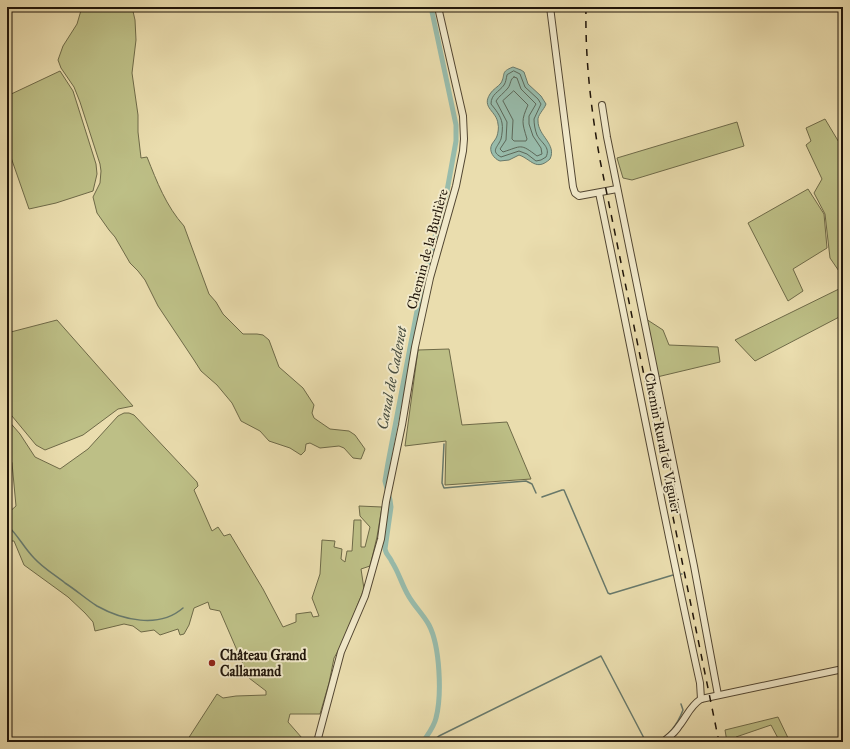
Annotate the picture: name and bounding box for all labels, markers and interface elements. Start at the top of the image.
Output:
street label: Chemin de la Burlière [403,187,452,311]
water label: Canal de Cadenet [373,324,411,431]
street label: Chemin Rural de Viguier [641,371,685,516]
place label: Château Grand Callamand [220,647,307,680]
marker: Château Grand Callamand [207,658,217,668]

